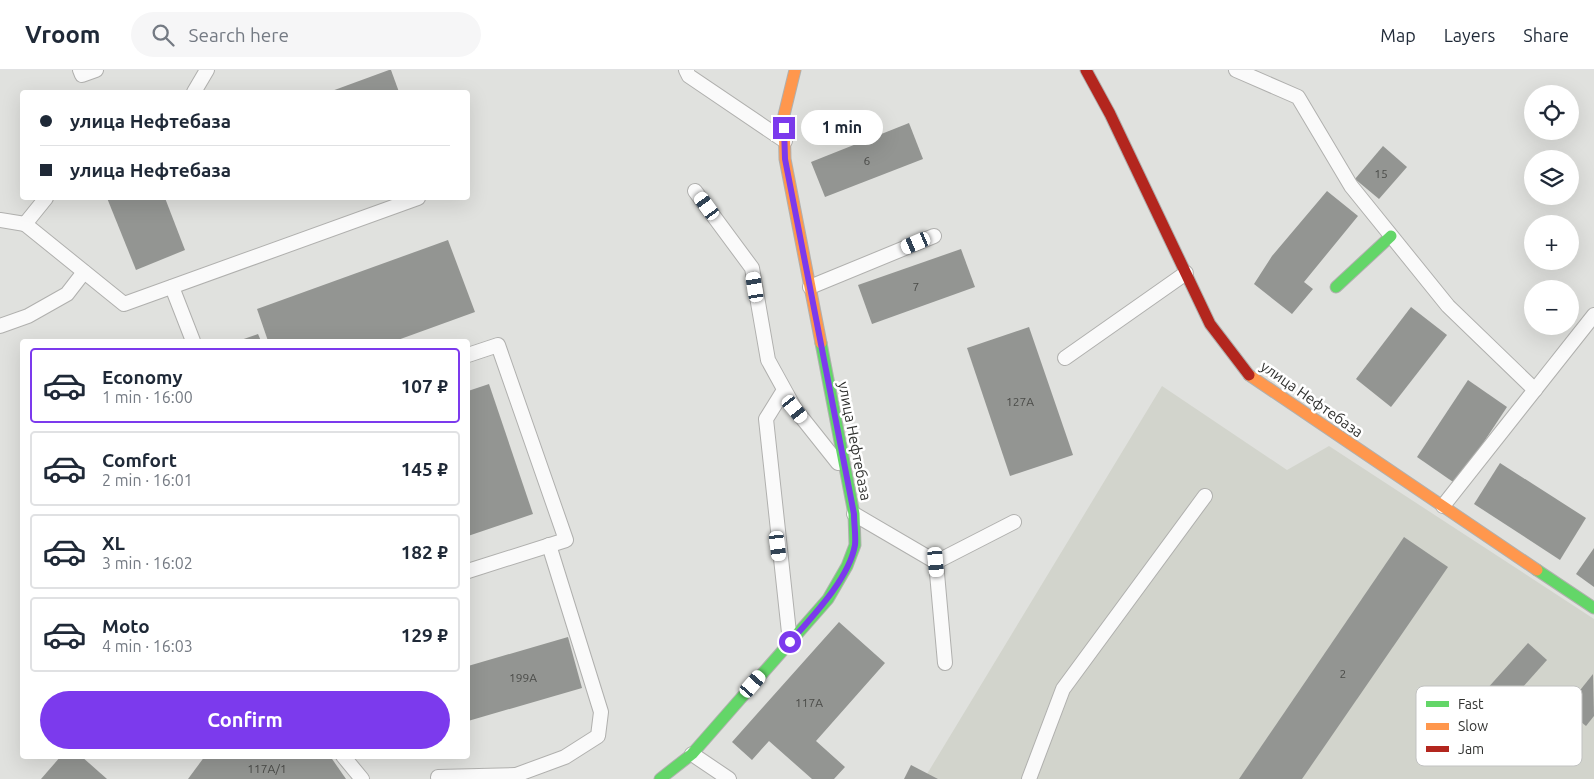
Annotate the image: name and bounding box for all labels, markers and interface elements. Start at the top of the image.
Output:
search box [131,12,481,57]
text: Vroom [25,21,101,48]
icon: search [149,21,177,49]
text: Search here [189,24,289,46]
text: Map [1380,25,1416,45]
text: Layers [1444,25,1495,45]
text: Share [1523,25,1569,45]
map controls [1524,85,1579,335]
button: locate [1524,85,1579,140]
text: улица Нефтебаза [70,110,231,132]
callout: 1 min [802,110,884,146]
route end [773,117,795,139]
text: 1 min [822,118,862,136]
button: layers [1524,150,1579,205]
house number: 6 [864,154,871,167]
text: улица Нефтебаза [70,159,231,181]
house number: 15 [1374,167,1388,180]
car [692,189,721,223]
button: + [1524,215,1579,270]
car [899,230,932,256]
car [745,271,764,303]
house number: 7 [913,280,919,293]
button: − [1524,280,1579,335]
street label: улица Нефтебаза [1258,357,1366,441]
icon: car [42,363,87,408]
text: Economy [102,366,183,388]
text: 107 ₽ [401,375,448,397]
street label: улица Нефтебаза [835,380,875,502]
text: 1 min · 16:00 [102,388,193,406]
car [779,393,810,425]
house number: 127А [1006,395,1034,408]
icon: car [42,446,87,491]
text: Comfort [102,449,177,471]
text: 145 ₽ [401,458,448,480]
text: 2 min · 16:01 [102,471,193,489]
icon: car [42,529,87,574]
car [768,530,787,562]
text: XL [102,532,125,554]
text: 182 ₽ [401,541,448,563]
car [927,546,944,578]
text: 3 min · 16:02 [102,554,193,572]
icon: car [42,612,87,657]
text: Moto [102,615,150,637]
text: 129 ₽ [401,624,448,646]
route start [779,631,801,653]
text: 4 min · 16:03 [102,637,193,655]
house number: 2 [1340,667,1346,680]
car [737,668,768,700]
house number: 199А [509,671,537,684]
legend [1416,686,1582,766]
button: Confirm [40,691,450,749]
house number: 117А [795,696,823,709]
text: Fast [1458,696,1484,712]
text: Slow [1458,718,1488,734]
text: Jam [1458,741,1484,757]
house number: 117А/1 [247,762,287,775]

